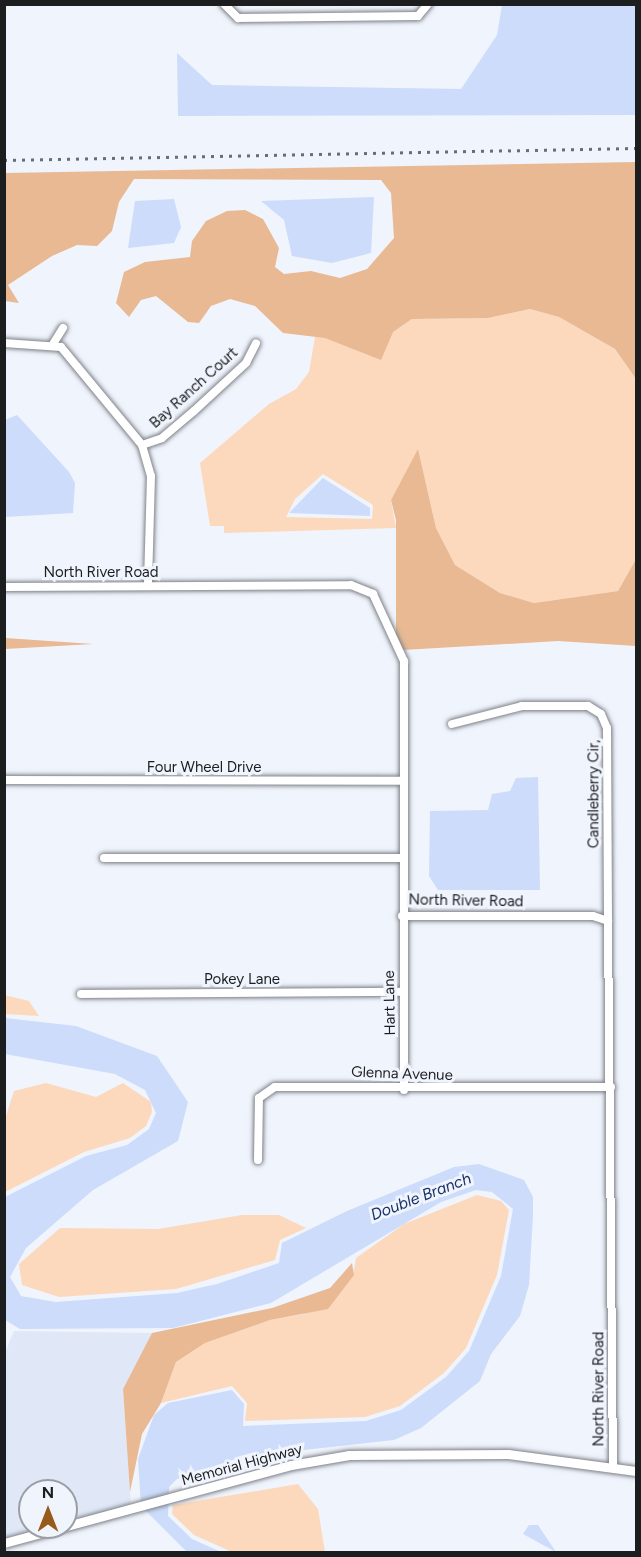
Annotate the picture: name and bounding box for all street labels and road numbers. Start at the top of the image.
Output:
street label: Bay Ranch Court [146,344,242,432]
street label: North River Road [43,564,159,582]
street label: Candleberry Cir, [585,740,603,848]
street label: Four Wheel Drive [147,759,261,777]
street label: North River Road [408,891,524,911]
street label: Hart Lane [380,970,400,1036]
street label: Pokey Lane [204,971,280,989]
street label: Glenna Avenue [351,1063,453,1085]
street label: North River Road [590,1331,608,1447]
street label: Memorial Highway [180,1440,304,1490]

